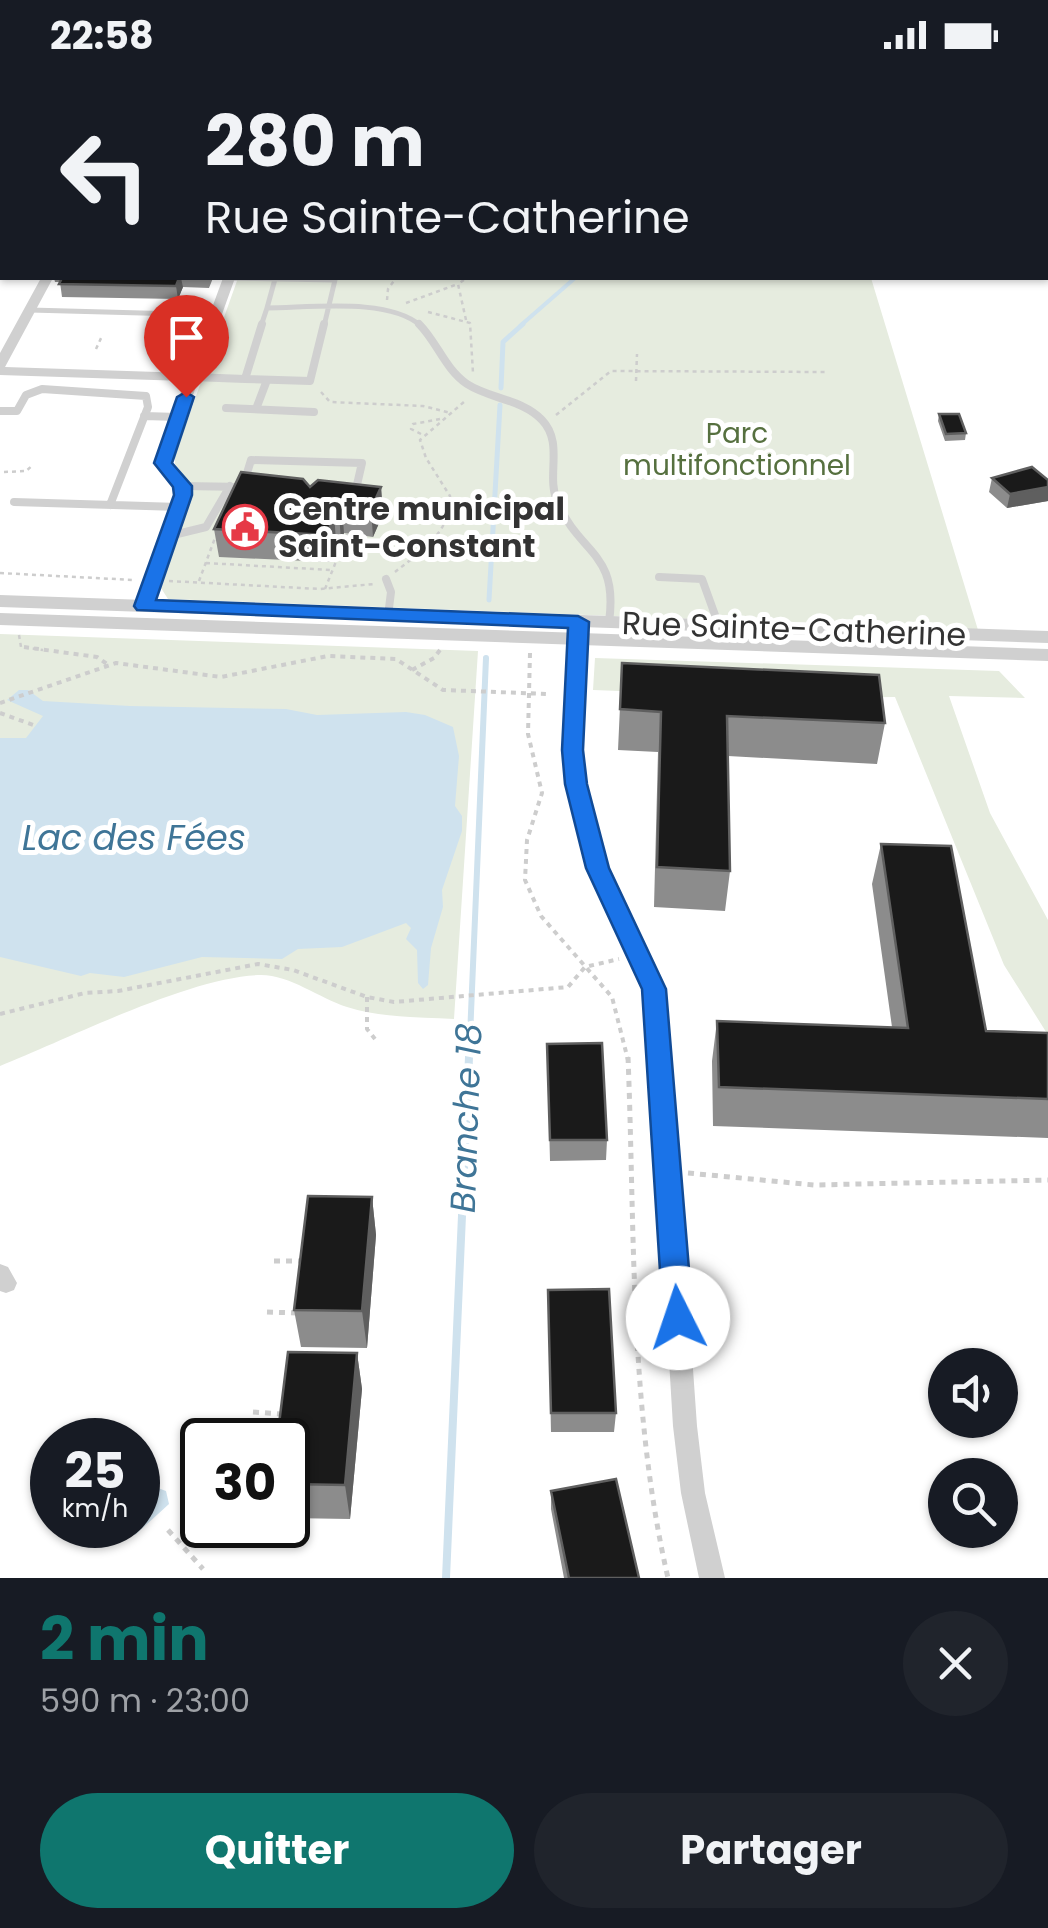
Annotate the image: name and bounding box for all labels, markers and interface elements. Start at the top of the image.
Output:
text: 22:58 [50,9,154,62]
text: 280 m [205,92,425,191]
icon: left [40,110,170,240]
text: Rue Sainte-Catherine [205,186,690,249]
pin [144,295,229,398]
icon: arrive [159,310,214,365]
park label: Parc multifonctionnel [623,414,851,485]
place label: Centre municipal Saint-Constant [278,486,565,568]
public building icon: Centre municipal Saint-Constant [222,504,268,550]
street label: Rue Sainte-Catherine [621,600,967,657]
water label: Lac des Fées [22,813,246,862]
water label: Branche 18 [438,1022,493,1214]
position arrow [626,1266,730,1370]
map controls [928,1348,1018,1548]
button: sound [928,1348,1018,1438]
speed limit sign: 30 [180,1418,310,1548]
text: 25 [64,1435,126,1506]
button: search [928,1458,1018,1548]
text: km/h [62,1491,128,1526]
text: 2 min [40,1597,209,1681]
button: close [903,1611,1008,1716]
text: 590 m · 23:00 [40,1678,250,1723]
button: Quitter [40,1793,514,1908]
button: Partager [534,1793,1008,1908]

